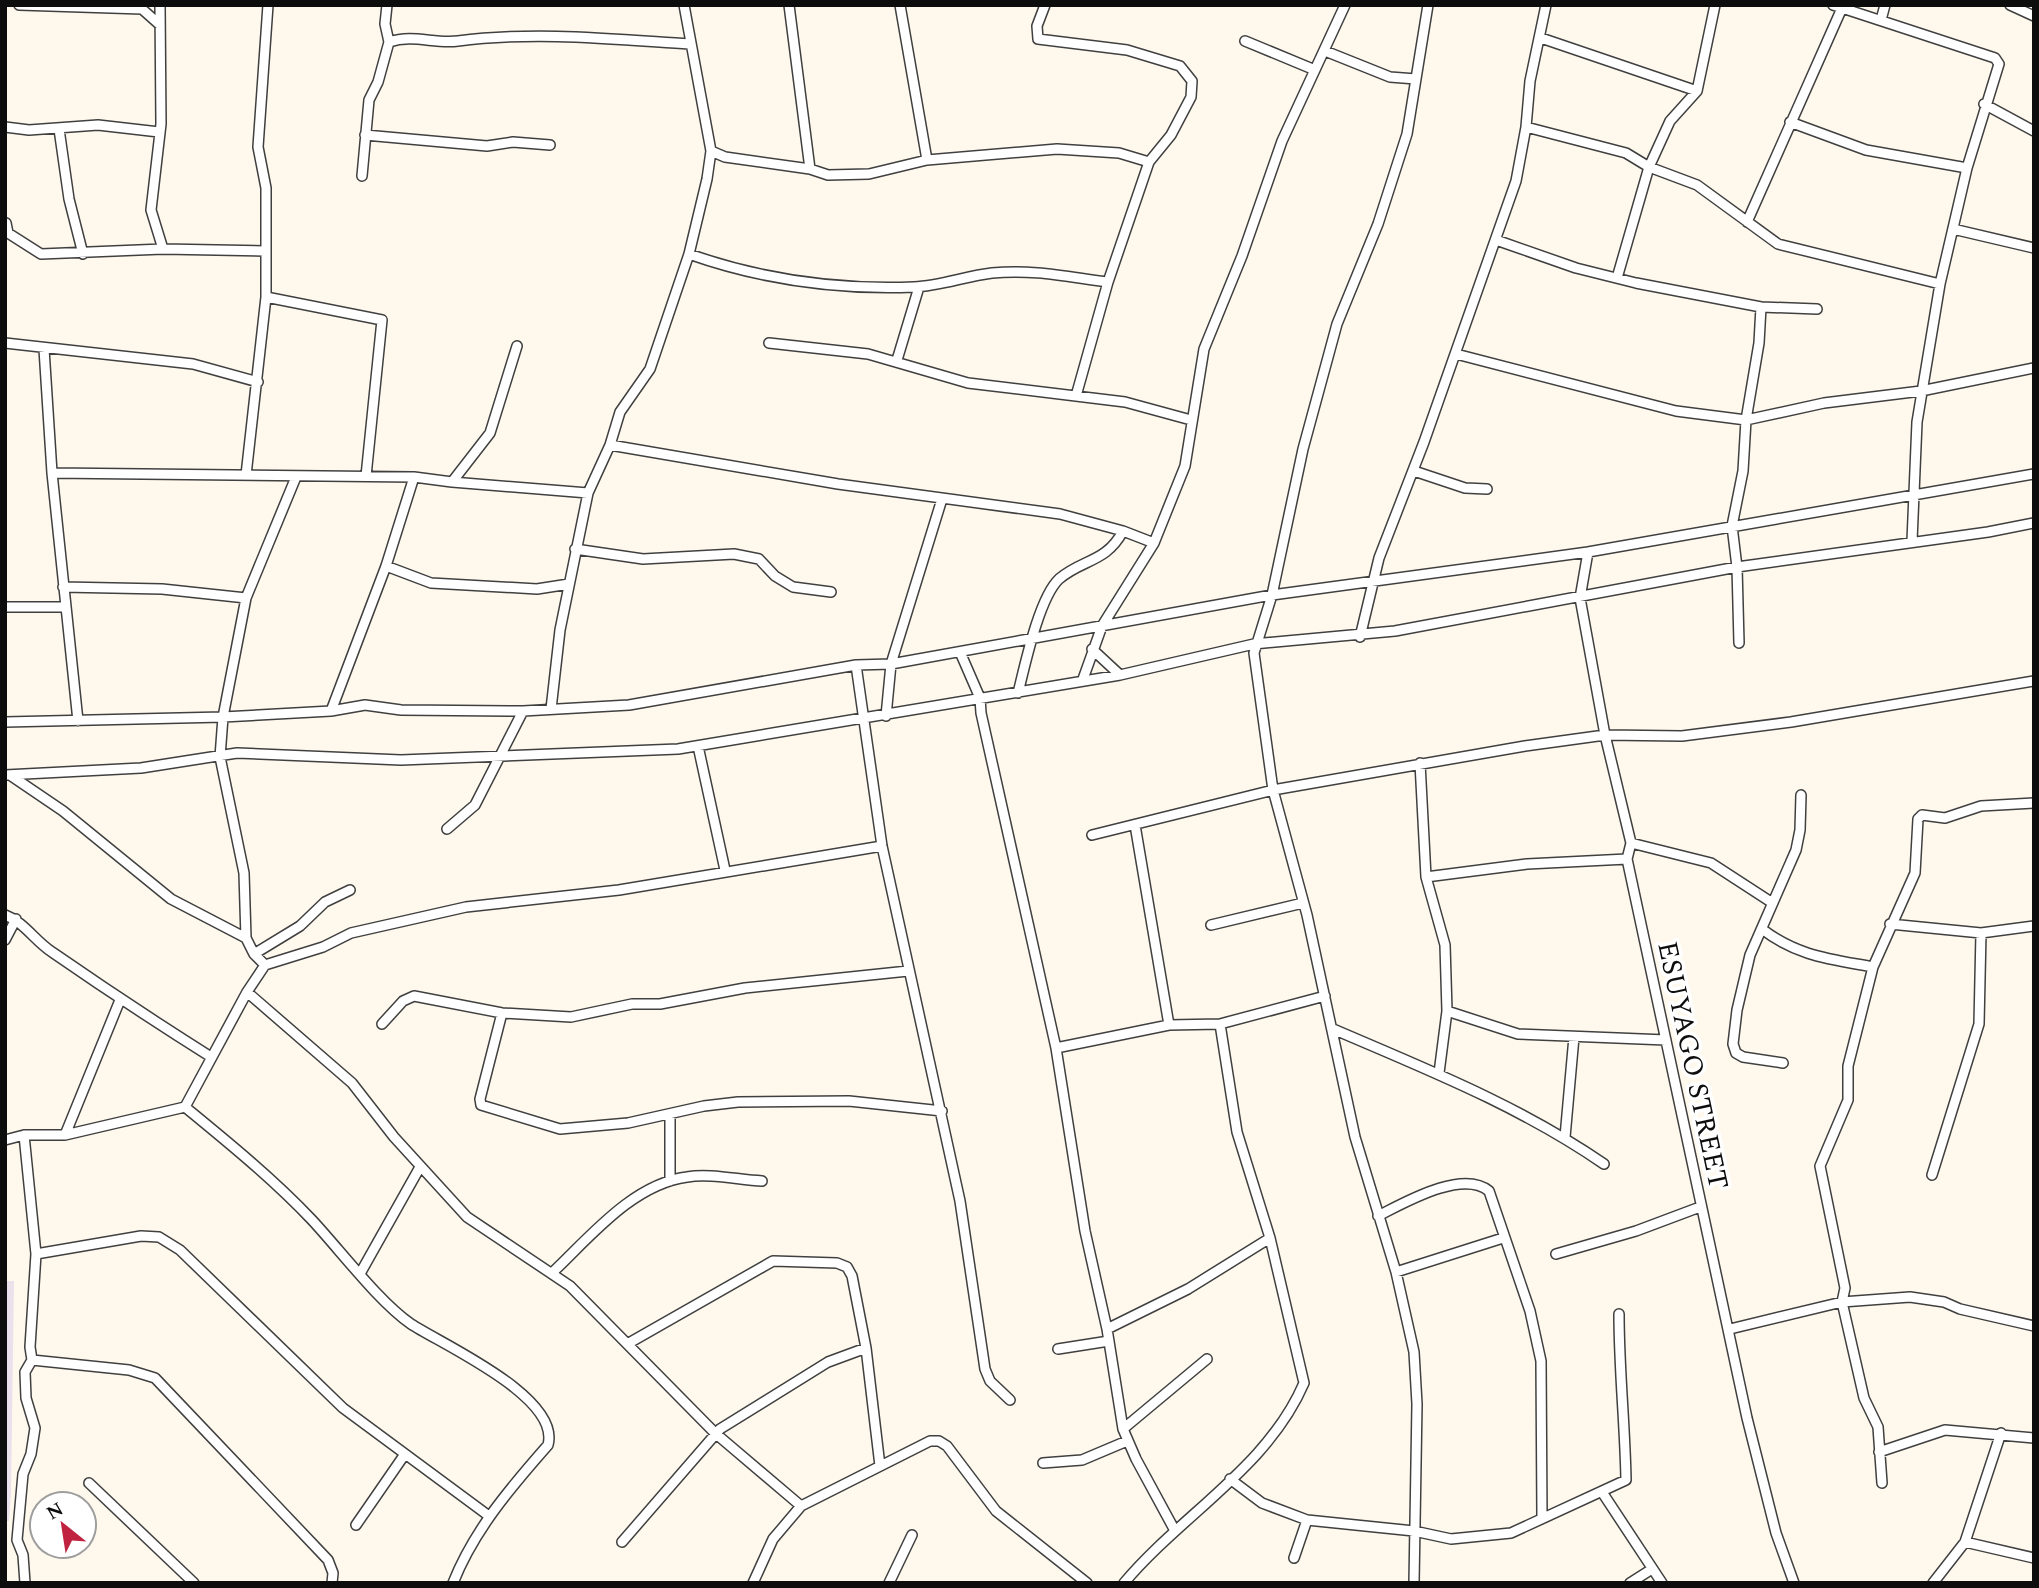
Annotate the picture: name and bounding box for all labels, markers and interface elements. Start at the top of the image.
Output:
street label: ESUYAGO STREET [1645,937,1740,1193]
north arrow [28,1490,98,1560]
text: N [41,1495,69,1528]

